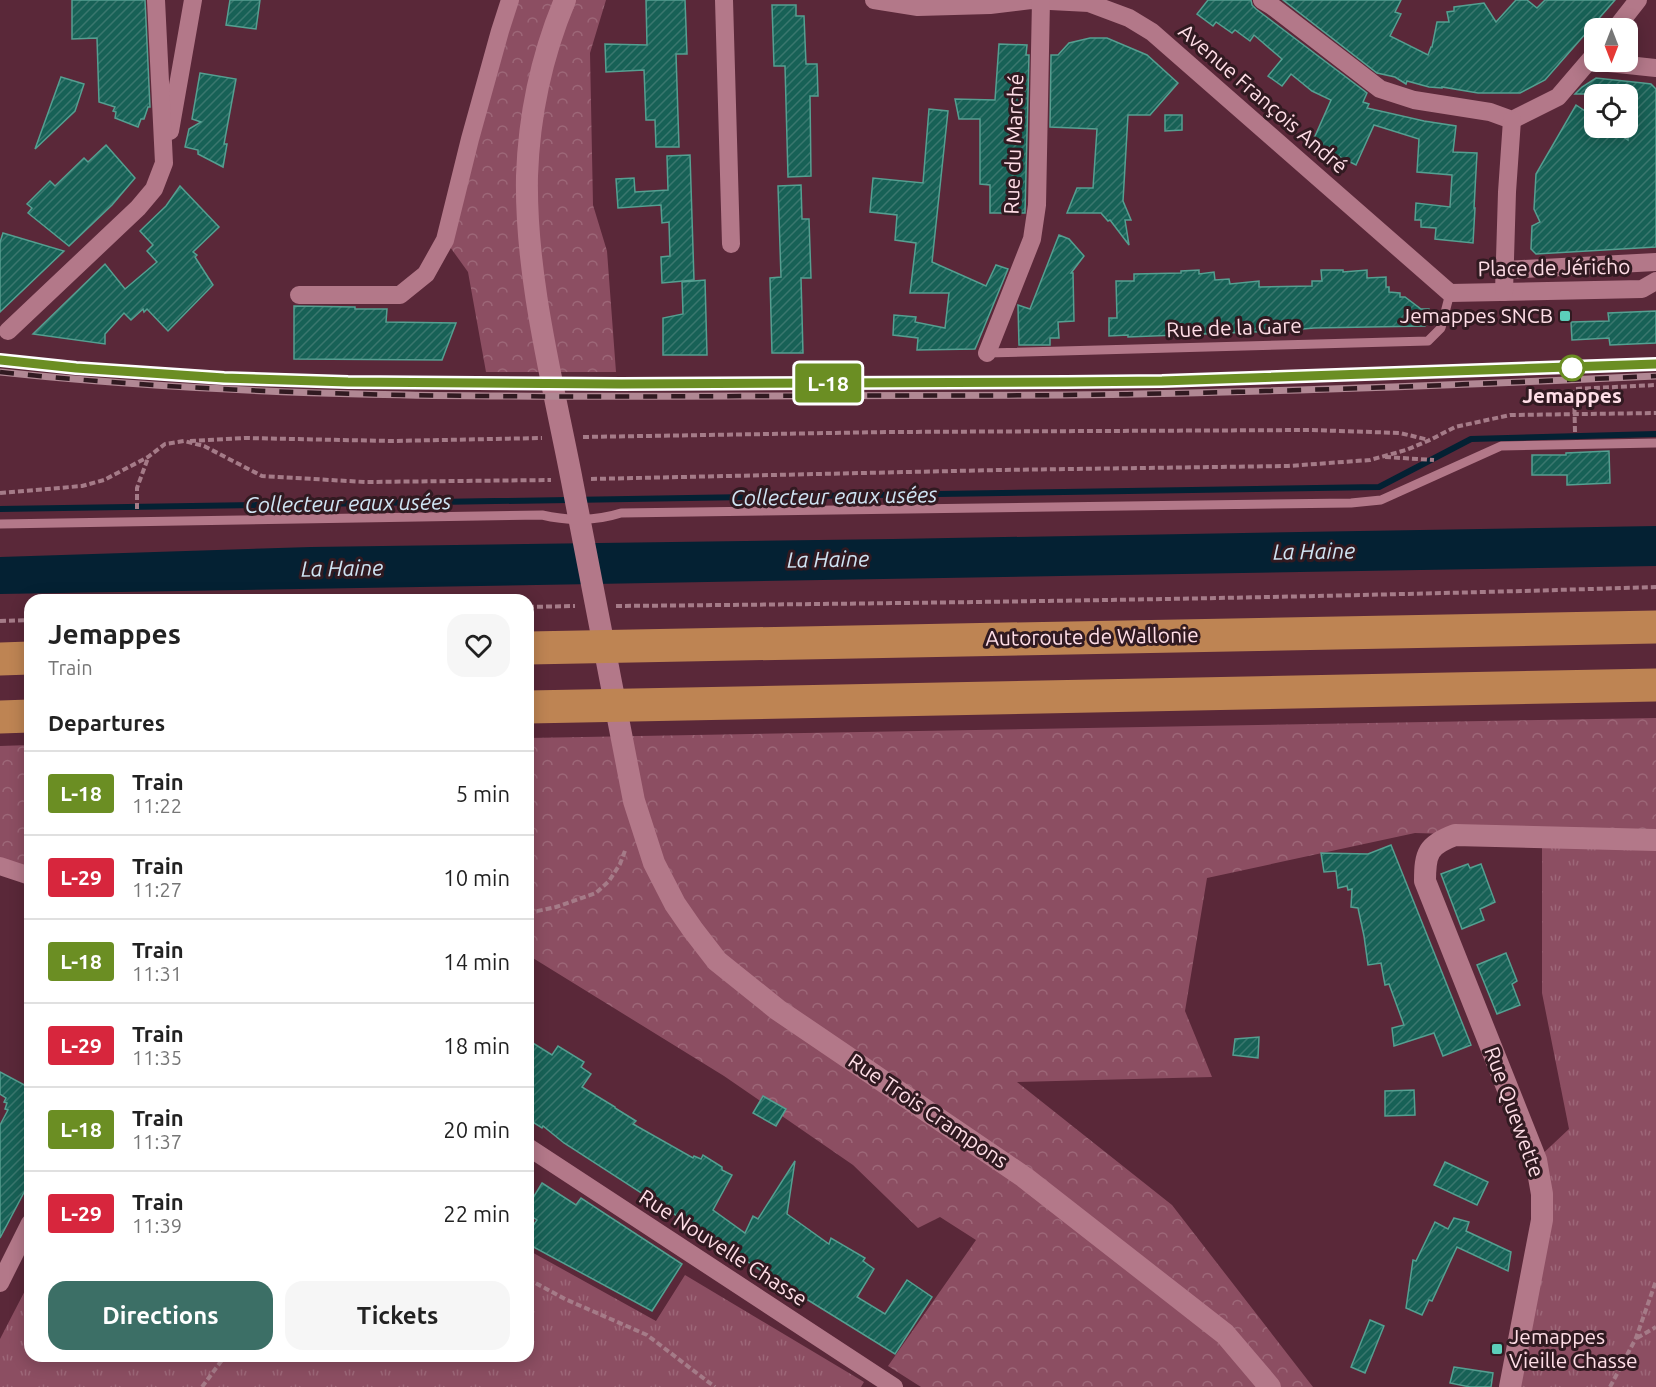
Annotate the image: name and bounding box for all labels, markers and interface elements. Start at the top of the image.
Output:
north arrow [1584,18,1638,72]
map controls [1584,18,1638,138]
street label: Avenue François André [1174,19,1353,178]
street label: Rue du Marché [999,73,1027,215]
button: locate [1584,84,1638,138]
street label: Place de Jéricho [1477,254,1631,280]
place label: Jemappes SNCB [1400,303,1553,327]
marker: Jemappes SNCB [1558,309,1572,323]
street label: Rue de la Gare [1166,313,1302,341]
marker: Jemappes [1559,355,1585,381]
line badge: L-18 [786,364,870,403]
text: L-18 [807,371,849,395]
place label: Jemappes [1522,383,1622,407]
water label: Collecteur eaux usées [730,481,937,510]
water label: Collecteur eaux usées [244,488,451,517]
water label: La Haine [1273,537,1355,564]
water label: La Haine [787,545,869,572]
water label: La Haine [301,554,383,581]
button: heart [447,614,510,677]
text: Jemappes [48,618,181,649]
street label: Autoroute de Wallonie [985,622,1199,650]
text: Train [48,656,93,679]
text: Departures [48,710,165,735]
text: Train [132,769,184,794]
text: L-18 [60,781,102,805]
text: 5 min [456,781,510,806]
text: 11:22 [132,794,182,817]
text: Train [132,853,184,878]
text: L-29 [60,865,102,889]
text: 10 min [443,865,510,890]
text: 11:27 [132,878,182,901]
text: Train [132,937,184,962]
text: L-18 [60,949,102,973]
text: 14 min [443,949,510,974]
text: 11:31 [132,962,182,985]
text: Train [132,1021,184,1046]
text: L-29 [60,1033,102,1057]
text: 18 min [443,1033,510,1058]
street label: Rue Quewette [1480,1043,1550,1180]
text: 11:35 [132,1046,182,1069]
street label: Rue Trois Crampons [844,1048,1013,1172]
text: Train [132,1105,184,1130]
text: L-18 [60,1117,102,1141]
text: 20 min [443,1117,510,1142]
text: 11:37 [132,1130,182,1153]
street label: Rue Nouvelle Chasse [635,1184,812,1310]
text: Train [132,1189,184,1214]
text: L-29 [60,1201,102,1225]
text: 22 min [443,1201,510,1226]
text: 11:39 [132,1214,182,1237]
button: Directions [48,1281,273,1350]
button: Tickets [285,1281,510,1350]
place label: Jemappes Vieille Chasse [1509,1324,1638,1372]
marker: Jemappes Vieille Chasse [1490,1342,1504,1356]

